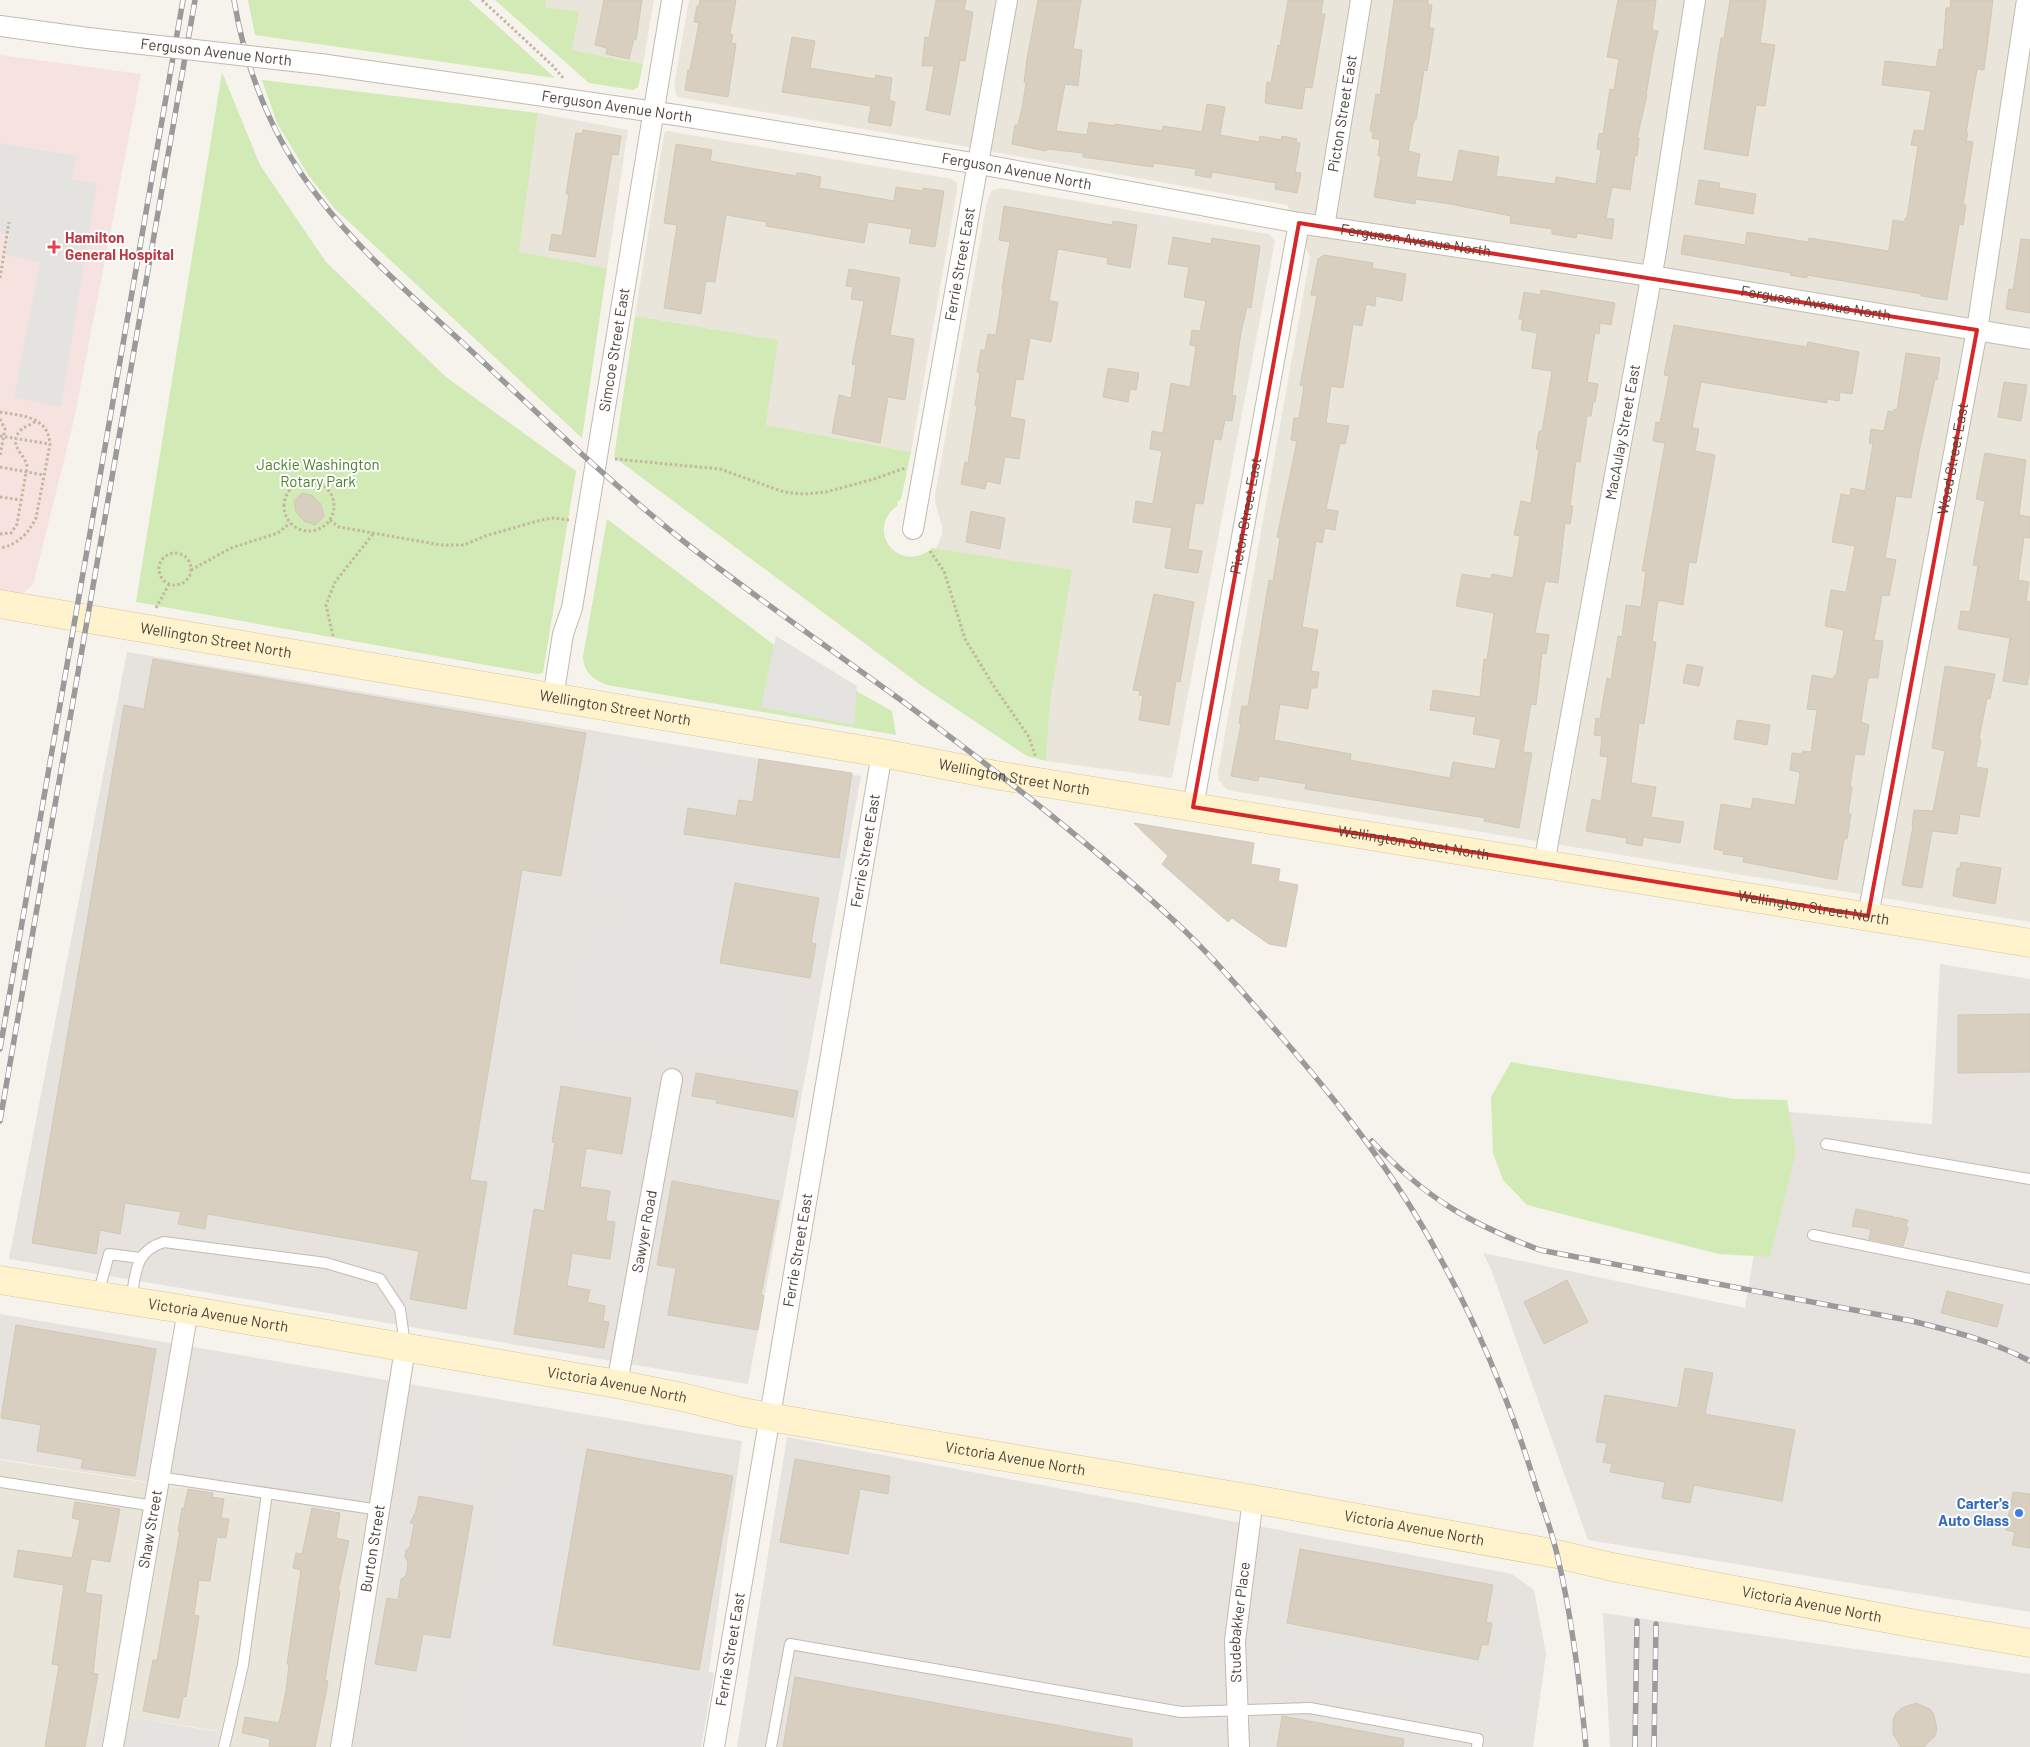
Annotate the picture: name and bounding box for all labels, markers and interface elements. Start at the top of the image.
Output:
street label: Ferguson Avenue North [140,34,293,69]
street label: Picton Street East [1323,53,1360,173]
street label: Ferguson Avenue North [541,86,694,126]
street label: Ferguson Avenue North [941,148,1093,193]
street label: Ferrie Street East [940,206,978,322]
street label: Ferguson Avenue North [1339,219,1492,260]
place label: Hamilton General Hospital [65,228,174,263]
marker: Hamilton General Hospital [47,240,61,254]
street label: Ferguson Avenue North [1739,281,1892,324]
street label: Simcoe Street East [594,286,633,413]
street label: MacAulay Street East [1601,363,1643,501]
street label: Wood Street East [1933,401,1971,516]
park label: Jackie Washington Rotary Park [256,455,380,490]
street label: Picton Street East [1225,456,1264,575]
street label: Wellington Street North [139,618,293,661]
street label: Wellington Street North [538,685,693,729]
street label: Wellington Street North [937,754,1091,798]
street label: Ferrie Street East [846,792,883,909]
street label: Wellington Street North [1337,821,1491,863]
street label: Wellington Street North [1737,886,1891,928]
street label: Sawyer Road [627,1189,660,1274]
street label: Ferrie Street East [779,1192,815,1308]
street label: Victoria Avenue North [147,1294,290,1335]
street label: Victoria Avenue North [546,1362,689,1406]
street label: Victoria Avenue North [944,1437,1087,1478]
street label: Shaw Street [134,1488,165,1570]
place label: Carter's Auto Glass [1938,1494,2009,1529]
street label: Burton Street [356,1503,388,1593]
street label: Victoria Avenue North [1343,1506,1486,1549]
marker: Carter's Auto Glass [2013,1507,2025,1519]
street label: Studebakker Place [1225,1561,1253,1683]
street label: Victoria Avenue North [1741,1582,1884,1625]
street label: Ferrie Street East [711,1591,748,1707]

